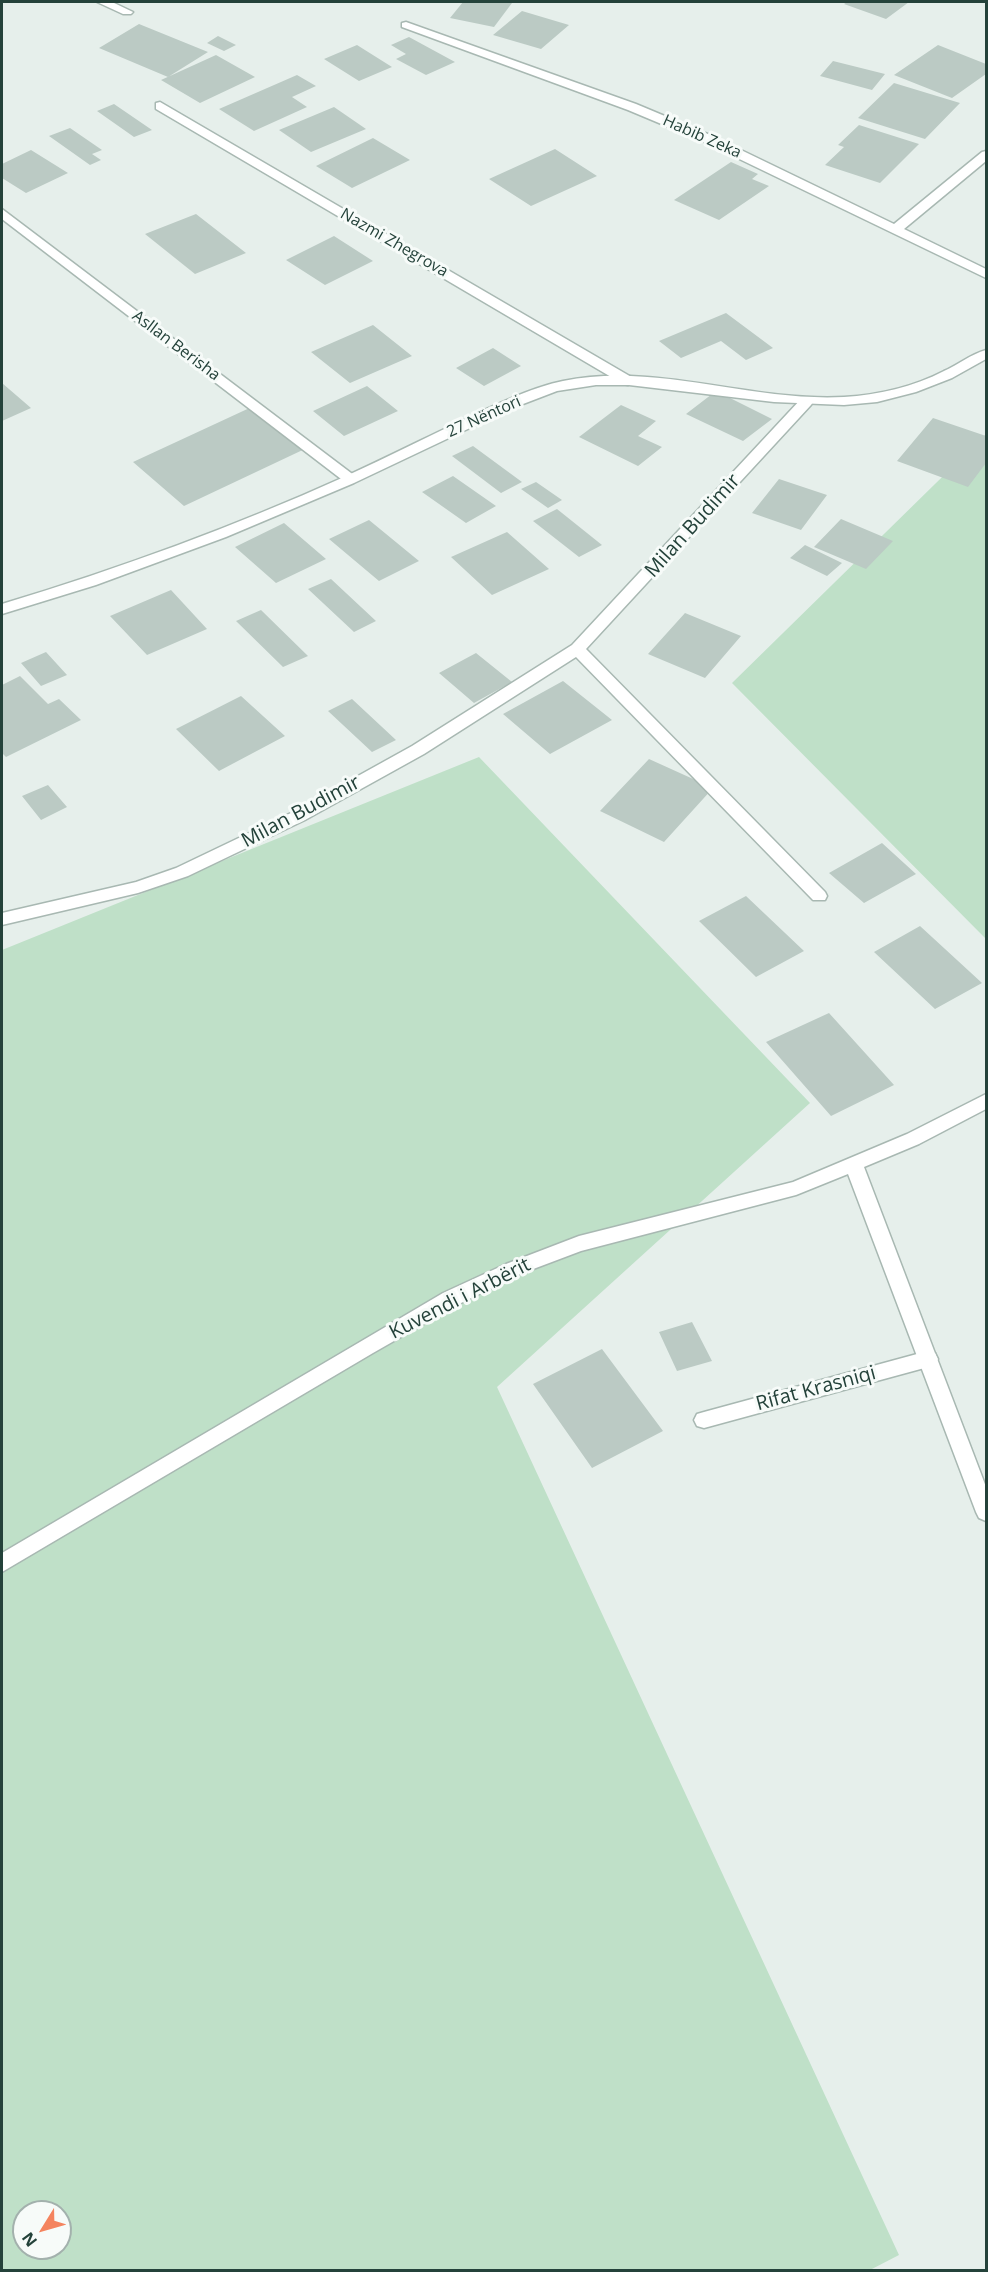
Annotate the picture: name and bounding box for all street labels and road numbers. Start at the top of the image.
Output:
street label: Habib Zeka [660,111,744,163]
street label: Nazmi Zhegrova [337,204,451,282]
street label: Asllan Berisha [128,307,224,385]
street label: 27 Nëntori [444,392,524,442]
street label: Milan Budimir [640,469,746,583]
street label: Milan Budimir [238,771,364,853]
street label: Kuvendi i Arbërit [385,1253,535,1345]
street label: Rifat Krasniqi [753,1361,879,1417]

